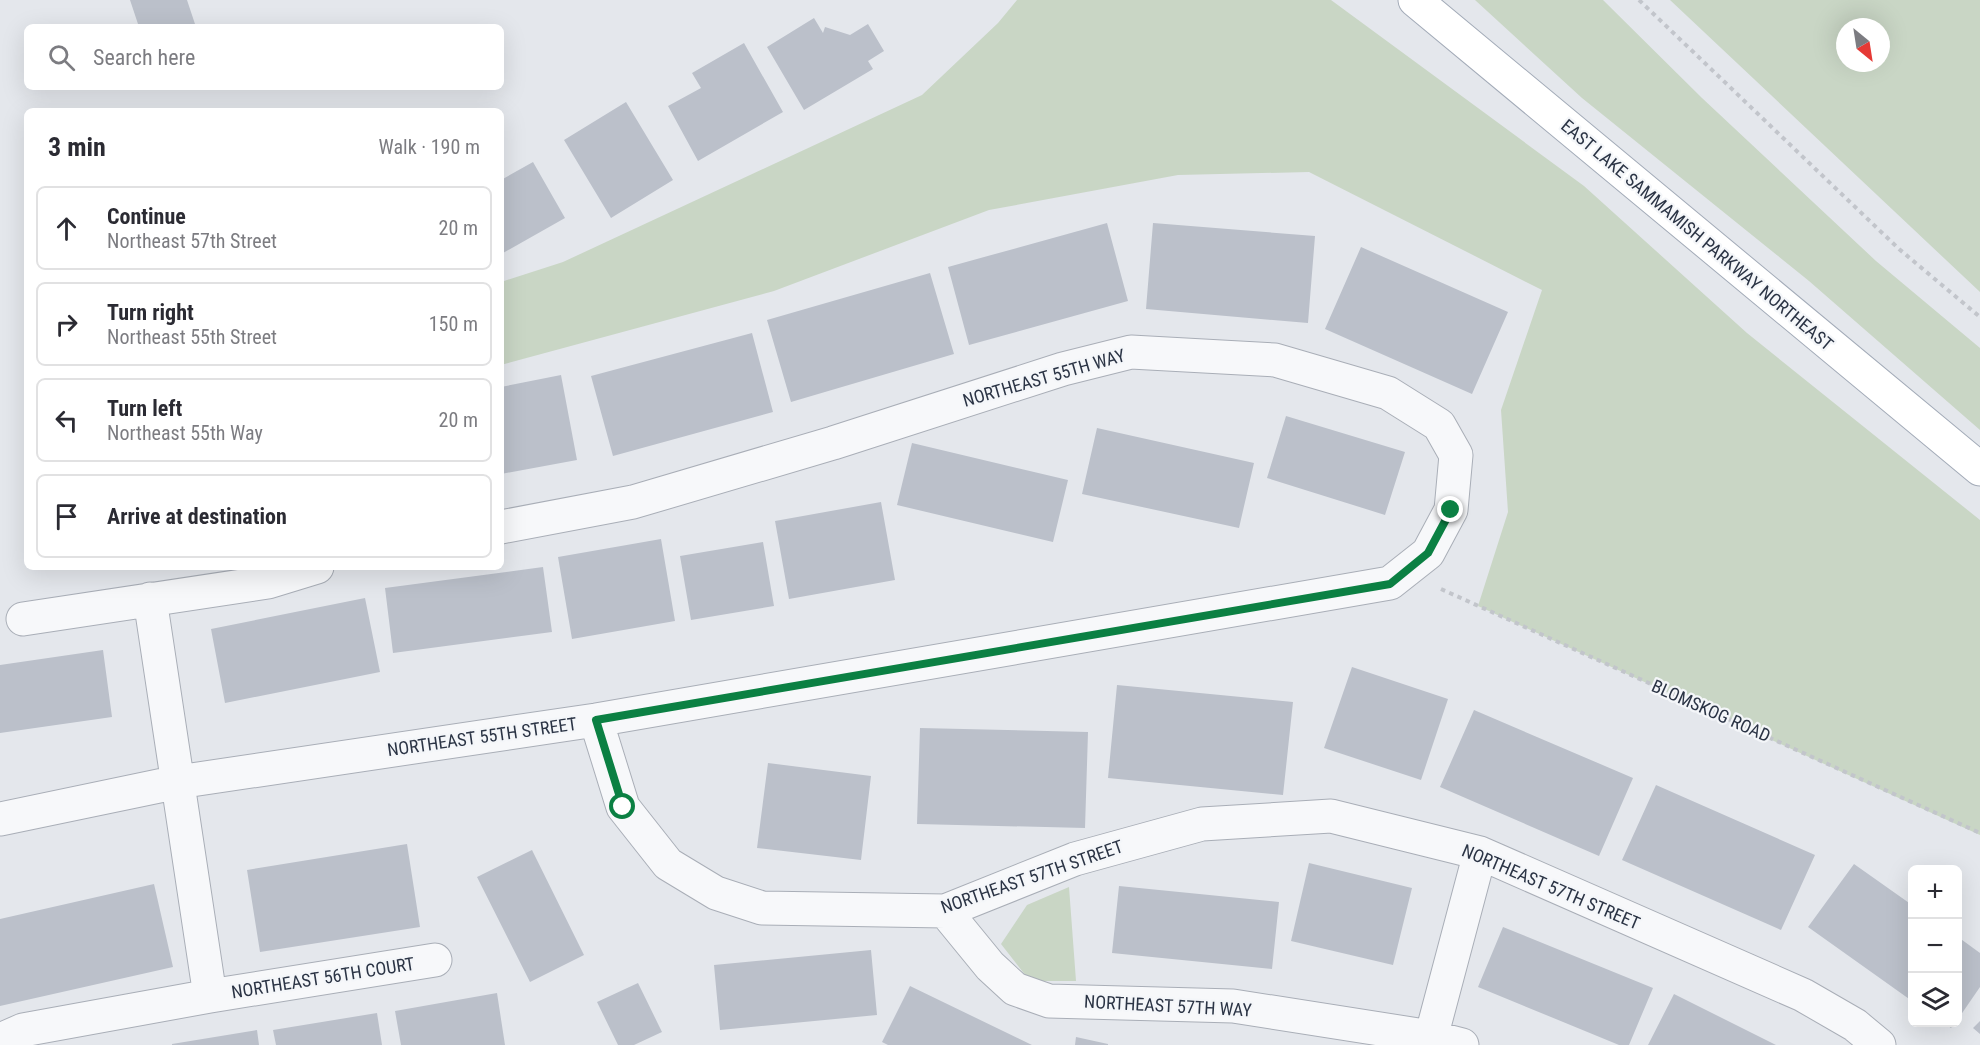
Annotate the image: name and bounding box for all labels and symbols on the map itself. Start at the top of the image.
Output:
north arrow [1836,18,1890,72]
street label: EAST LAKE SAMMAMISH PARKWAY NORTHEAST [1557,115,1838,355]
street label: NORTHEAST 55TH WAY [960,344,1128,411]
route end [1437,496,1463,522]
street label: BLOMSKOG ROAD [1649,675,1774,746]
street label: NORTHEAST 55TH STREET [386,713,578,760]
route start [609,793,635,819]
street label: NORTHEAST 57TH STREET [938,835,1126,918]
street label: NORTHEAST 57TH STREET [1459,840,1643,934]
street label: NORTHEAST 56TH COURT [230,953,416,1002]
street label: NORTHEAST 57TH WAY [1084,991,1253,1020]

